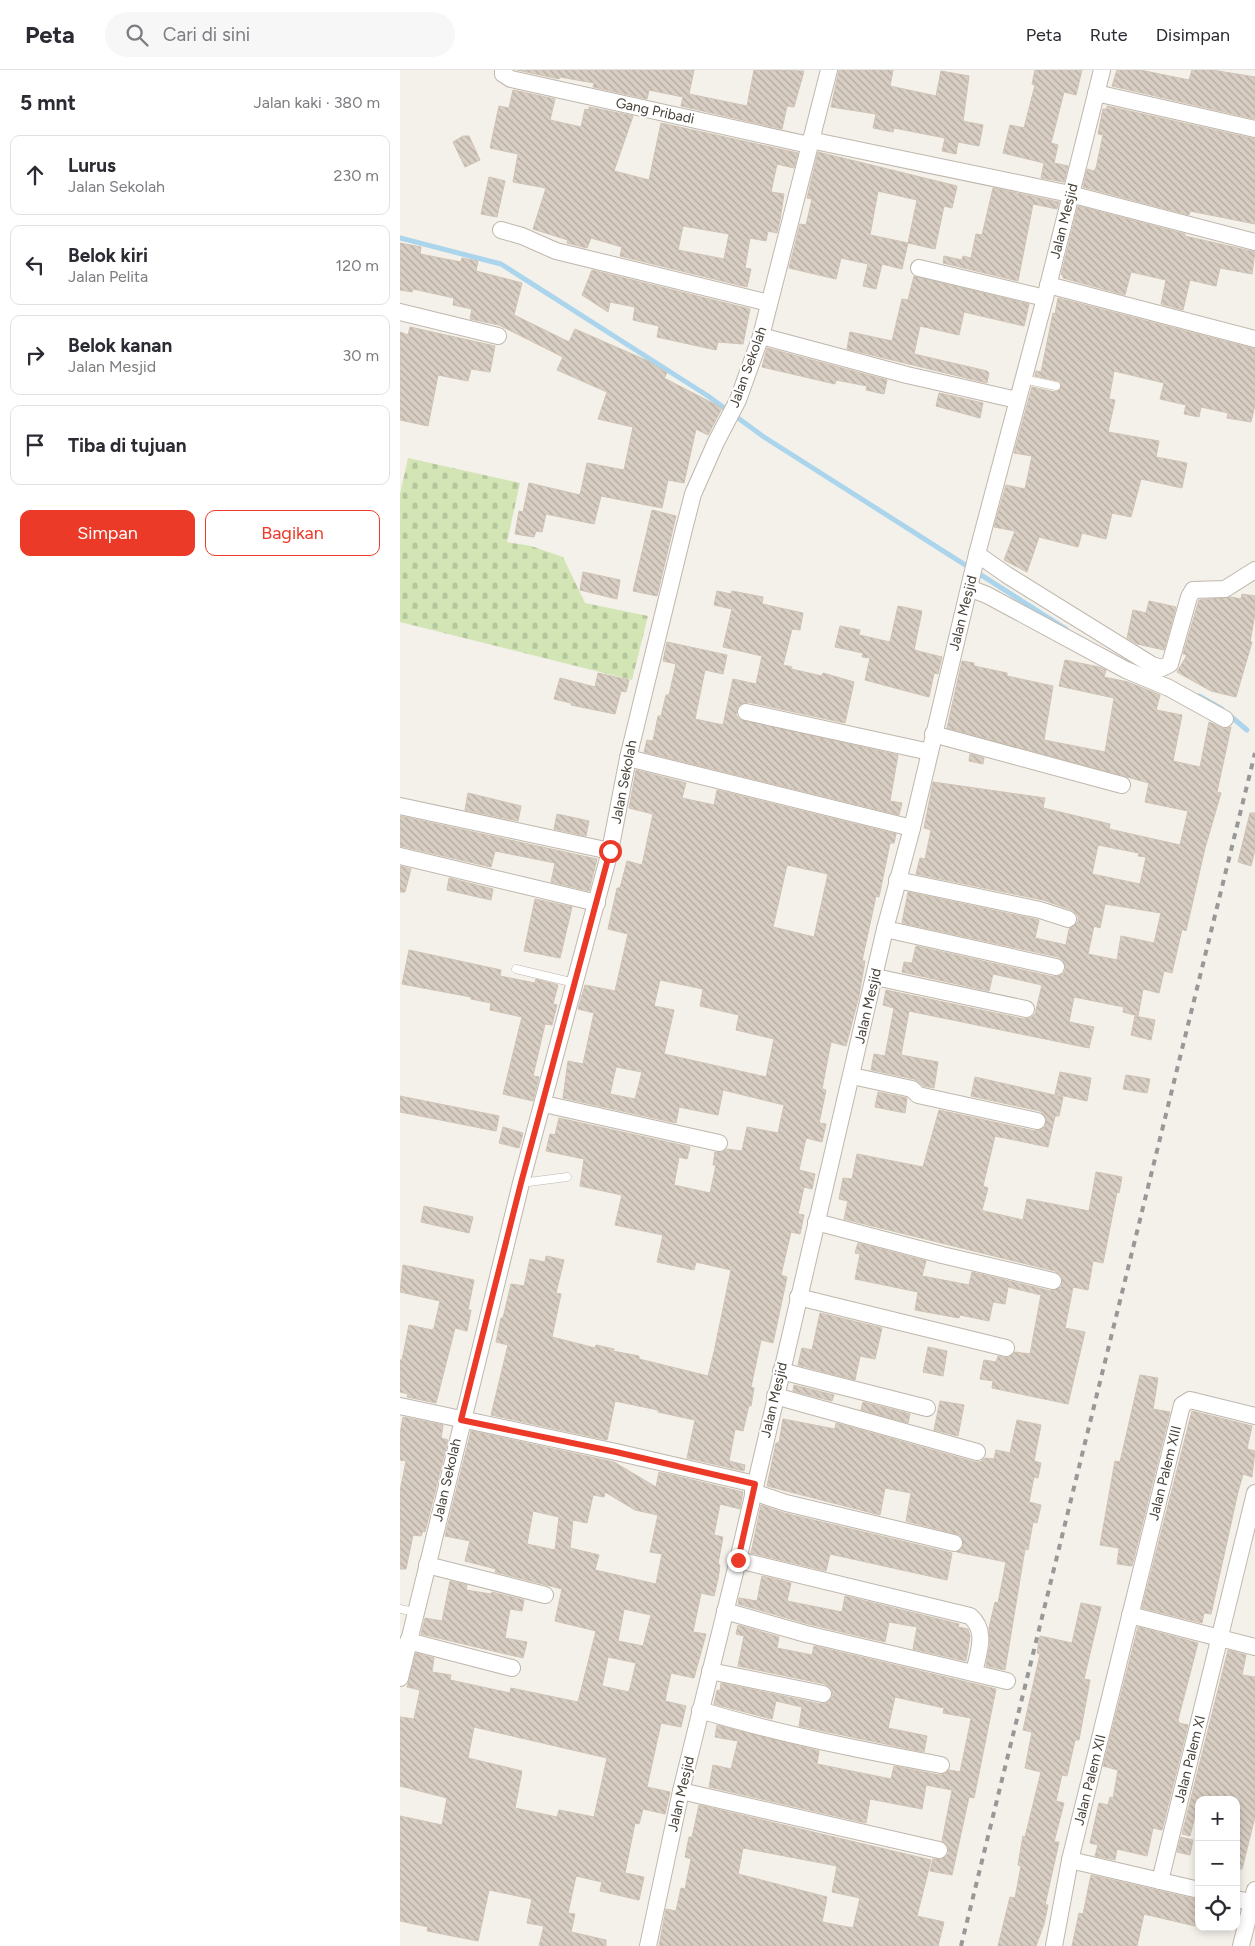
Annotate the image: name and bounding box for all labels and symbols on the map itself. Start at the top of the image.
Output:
street label: Gang Pribadi [614,94,696,128]
street label: Jalan Mesjid [1046,182,1082,260]
street label: Jalan Sekolah [725,324,771,410]
street label: Jalan Mesjid [945,574,981,652]
street label: Jalan Sekolah [608,739,640,825]
route start [599,840,622,863]
street label: Jalan Mesjid [851,967,885,1045]
street label: Jalan Mesjid [757,1361,791,1439]
street label: Jalan Palem XIII [1145,1424,1185,1522]
street label: Jalan Sekolah [429,1437,465,1523]
route end [727,1549,750,1572]
street label: Jalan Palem XI [1171,1714,1209,1804]
street label: Jalan Palem XII [1070,1733,1110,1827]
street label: Jalan Mesjid [664,1755,698,1833]

